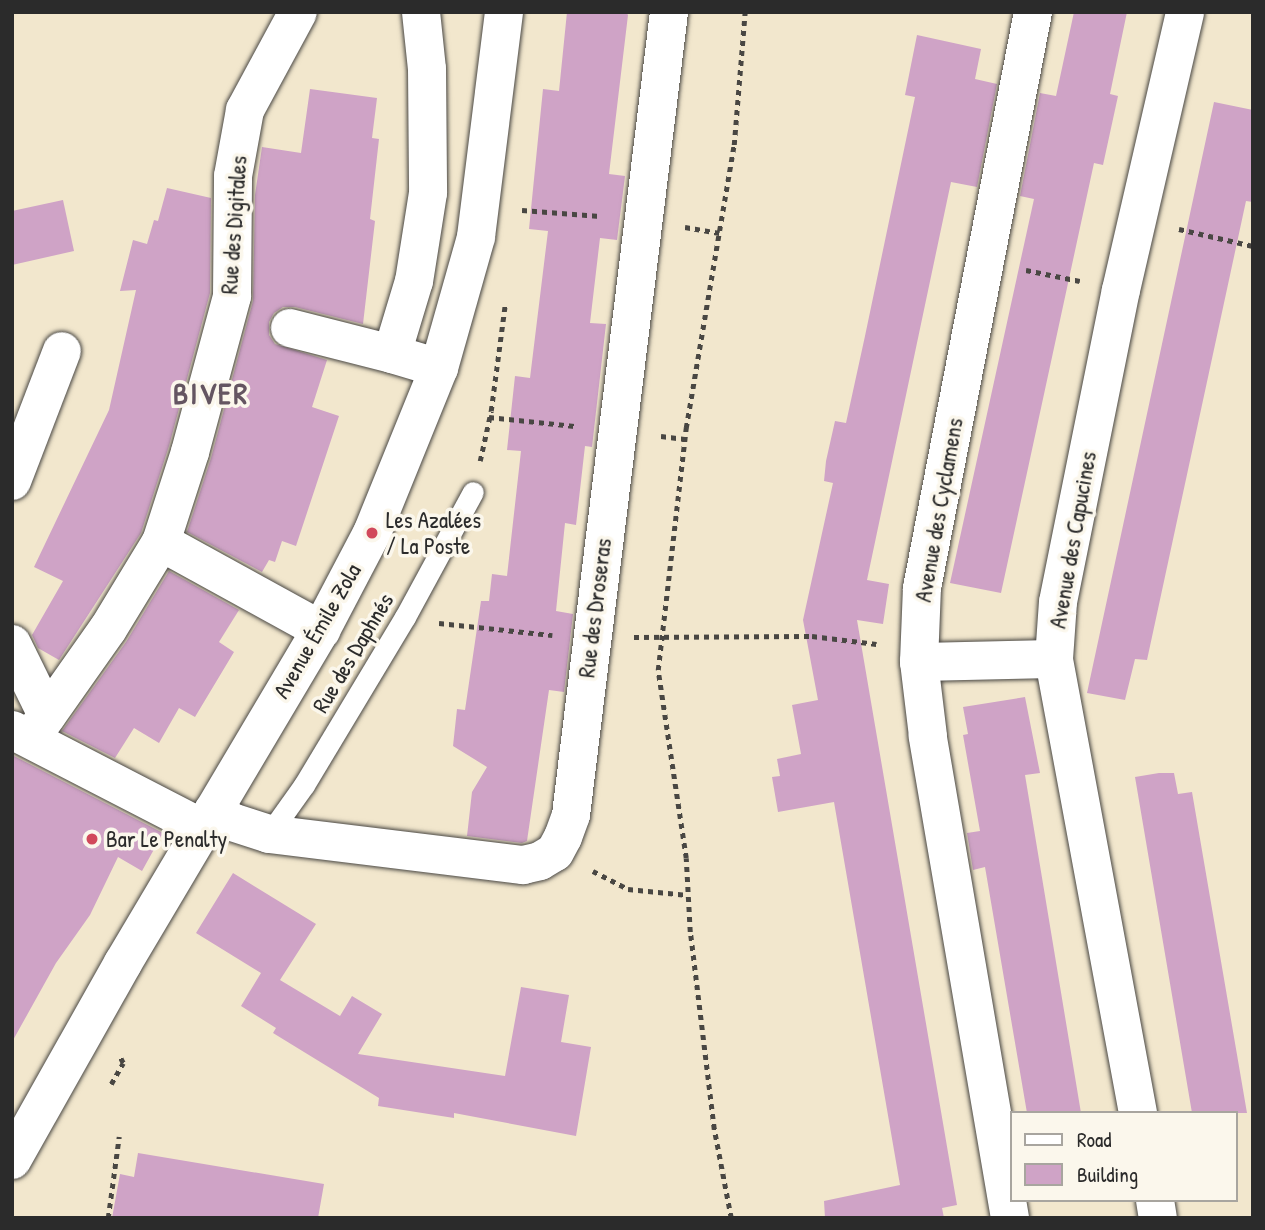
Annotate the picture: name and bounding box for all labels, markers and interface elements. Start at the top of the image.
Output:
street label: Rue des Digitales [215,155,253,295]
district label: BIVER [174,375,248,411]
street label: Avenue des Cyclamens [909,416,969,604]
street label: Avenue des Capucines [1044,449,1102,631]
place label: Les Azalées / La Poste [386,506,481,560]
marker: Les Azalées / La Poste [364,525,380,541]
street label: Rue des Droseras [573,537,617,679]
street label: Avenue Émile Zola [267,559,367,703]
street label: Rue des Daphnés [307,588,399,718]
place label: Bar Le Penalty [106,825,227,853]
marker: Bar Le Penalty [84,831,100,847]
legend [1010,1111,1237,1202]
text: Road [1077,1125,1111,1154]
text: Building [1077,1160,1138,1189]

